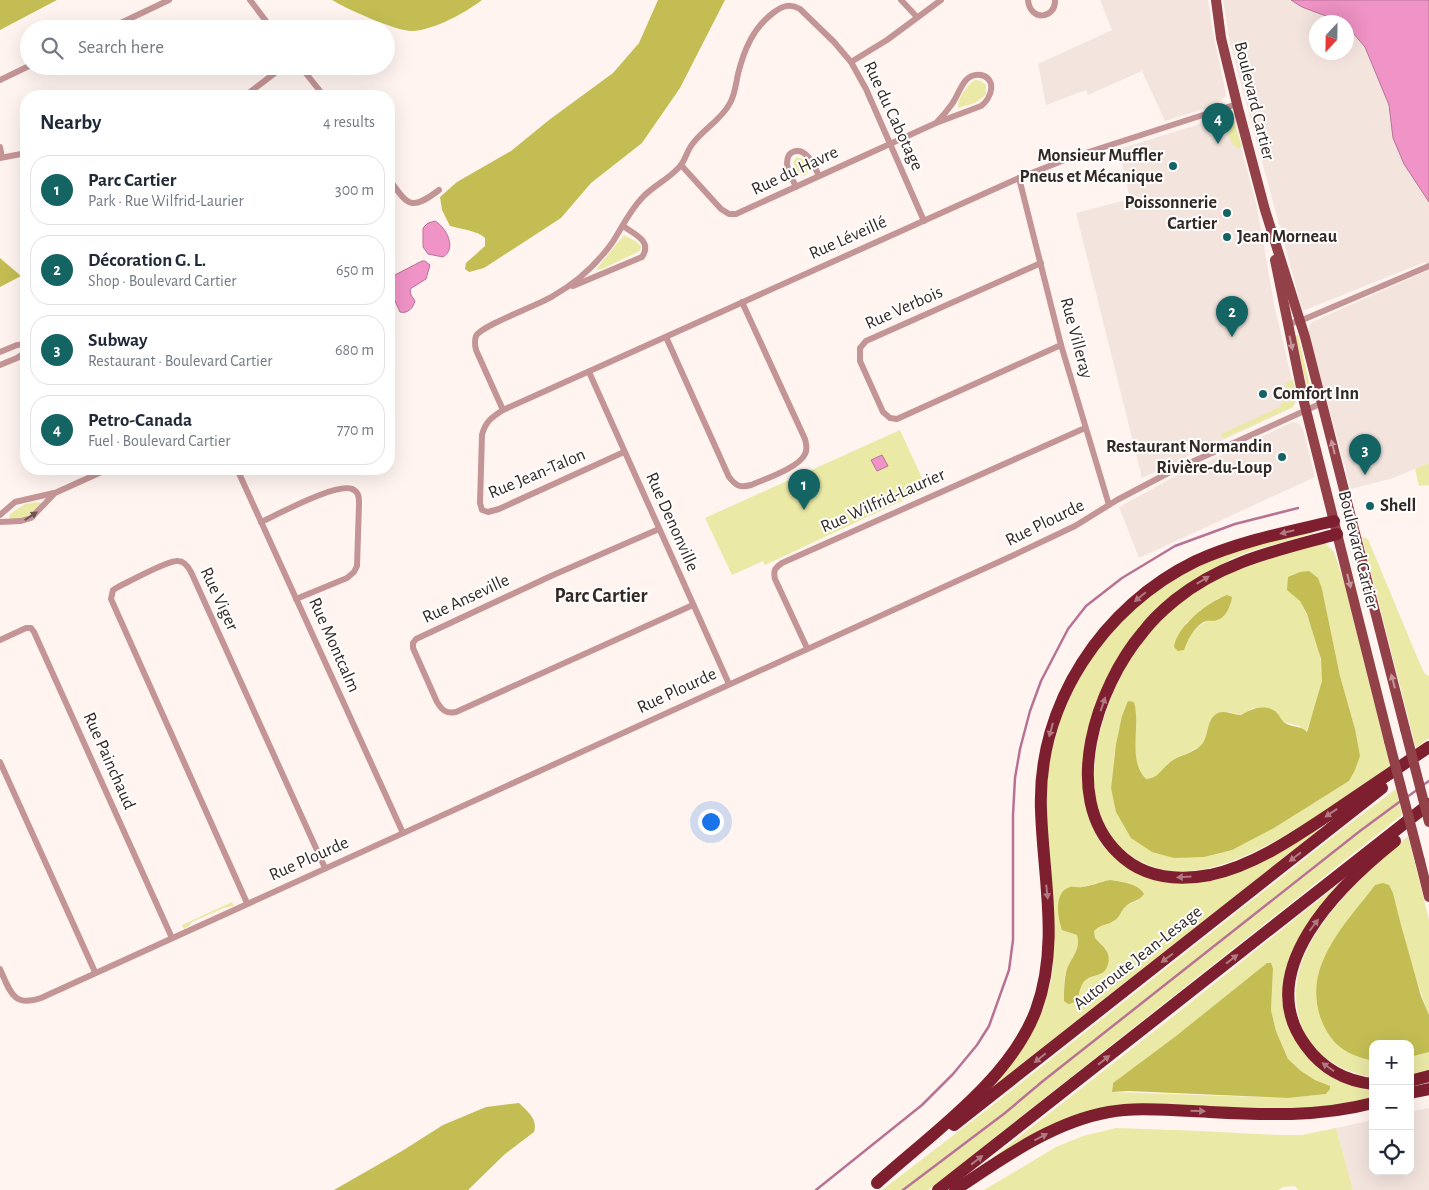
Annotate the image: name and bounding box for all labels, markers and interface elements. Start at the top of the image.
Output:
north arrow [1309,15,1354,60]
search box [20,20,395,75]
icon: search [38,34,66,62]
text: Search here [78,38,164,57]
street label: Boulevard Cartier [1231,40,1277,162]
street label: Rue du Cabotage [860,59,926,173]
pin: 4 [1202,103,1234,144]
text: Nearby [40,112,101,133]
text: 4 results [323,114,375,130]
street label: Rue du Havre [749,143,841,199]
place label: Monsieur Muffler Pneus et Mécanique [1020,147,1164,186]
marker: Monsieur Muffler Pneus et Mécanique [1167,160,1179,172]
text: Parc Cartier [88,171,176,190]
text: 1 [54,182,60,198]
text: 300 m [335,182,374,198]
text: Park · Rue Wilfrid-Laurier [88,193,244,209]
place label: Poissonnerie Cartier [1125,194,1218,233]
marker: Poissonnerie Cartier [1221,207,1233,219]
street label: Rue Léveillé [807,213,889,263]
place label: Jean Morneau [1237,228,1338,246]
marker: Jean Morneau [1221,231,1233,243]
text: Décoration G. L. [88,251,206,270]
text: 2 [53,262,61,278]
text: 650 m [336,262,374,278]
text: Shop · Boulevard Cartier [88,273,237,289]
street label: Rue Verbois [863,283,945,333]
street label: Rue Villeray [1057,296,1096,381]
pin: 2 [1216,296,1248,337]
text: Subway [88,331,148,350]
one-way arrow [1287,336,1295,351]
text: 3 [54,342,60,358]
text: 680 m [335,342,374,358]
text: Restaurant · Boulevard Cartier [88,353,272,369]
place label: Comfort Inn [1273,385,1359,403]
marker: Comfort Inn [1257,388,1269,400]
text: Petro-Canada [88,411,192,430]
text: 4 [53,422,61,438]
text: 770 m [337,422,374,438]
text: Fuel · Boulevard Cartier [88,433,230,449]
pin: 3 [1349,434,1381,475]
place label: Restaurant Normandin Rivière-du-Loup [1106,438,1272,477]
one-way arrow [1329,440,1337,455]
street label: Rue Jean-Talon [486,445,588,503]
marker: Restaurant Normandin Rivière-du-Loup [1276,451,1288,463]
street label: Rue Wilfrid-Laurier [818,465,948,536]
pin: 1 [788,469,820,510]
street label: Rue Denonville [642,470,702,574]
street label: Boulevard Cartier [1335,489,1381,611]
street label: Rue Plourde [1003,496,1087,550]
place label: Shell [1380,497,1416,515]
marker: Shell [1364,500,1376,512]
one-way arrow [25,511,38,520]
one-way arrow [1279,528,1294,536]
street label: Rue Viger [197,565,241,634]
street label: Rue Anseville [420,571,512,627]
one-way arrow [1345,574,1353,589]
one-way arrow [1197,576,1210,585]
district label: Parc Cartier [554,586,648,606]
one-way arrow [1133,592,1146,603]
street label: Rue Montcalm [305,595,363,695]
street label: Rue Plourde [635,665,719,717]
one-way arrow [1389,674,1397,689]
one-way arrow [1099,696,1107,711]
street label: Rue Painchaud [80,710,138,812]
one-way arrow [1047,723,1055,738]
one-way arrow [1324,808,1337,818]
your location [698,809,724,835]
street label: Rue Plourde [266,833,352,885]
one-way arrow [1289,852,1302,863]
one-way arrow [1175,874,1191,882]
one-way arrow [1043,884,1051,900]
street label: Autoroute Jean-Lesage [1070,902,1206,1014]
one-way arrow [1309,918,1319,932]
one-way arrow [1161,952,1174,963]
one-way arrow [1225,953,1238,964]
map controls [1369,1040,1414,1175]
button: + [1369,1040,1414,1085]
one-way arrow [1033,1053,1046,1064]
one-way arrow [1097,1054,1110,1065]
one-way arrow [1321,1062,1335,1072]
button: − [1369,1085,1414,1130]
one-way arrow [1191,1108,1207,1116]
button: locate [1369,1130,1414,1175]
one-way arrow [1034,1133,1048,1141]
one-way arrow [970,1155,983,1166]

